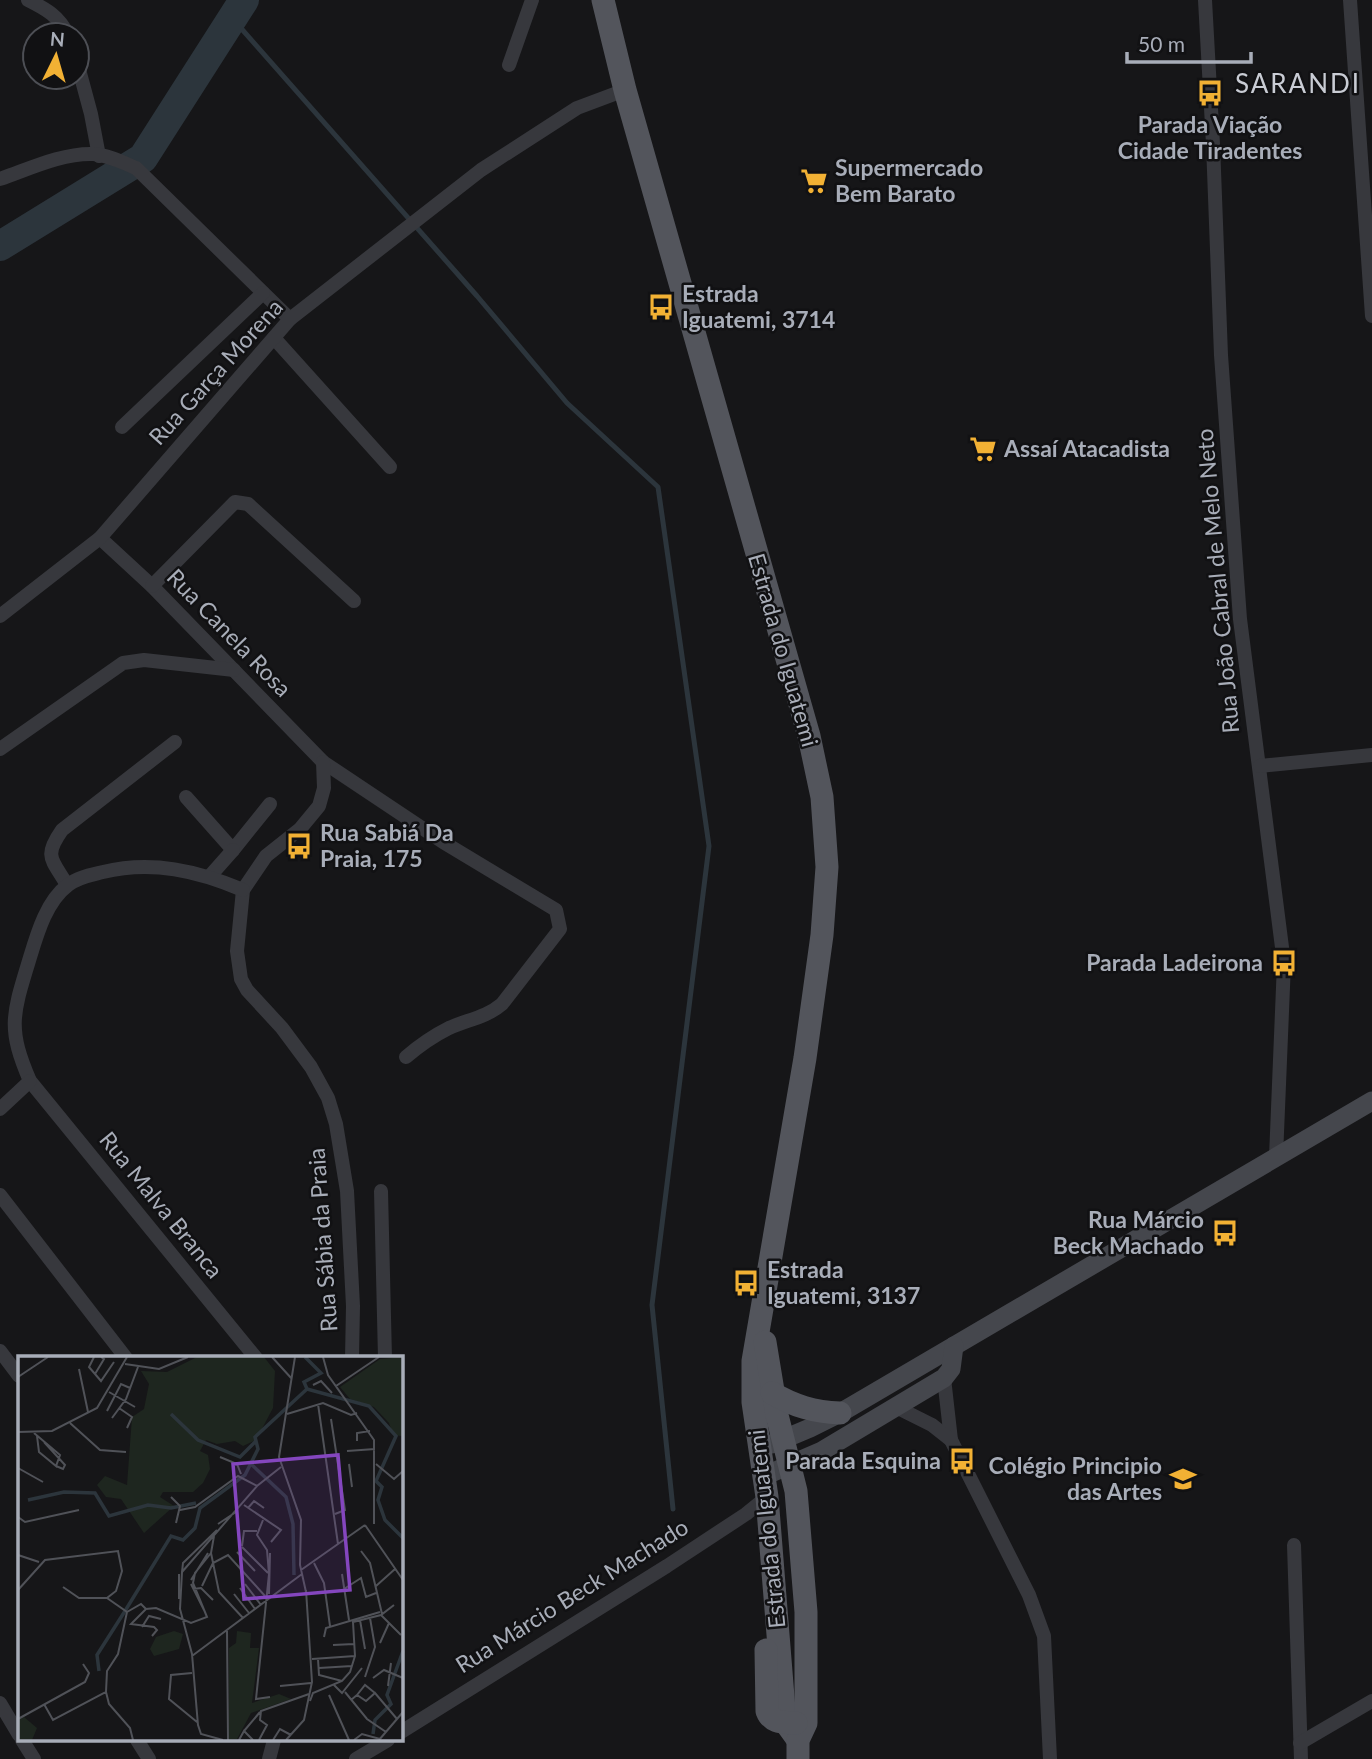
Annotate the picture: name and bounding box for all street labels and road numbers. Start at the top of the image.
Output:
street label: Rua Garça Morena [142,293,288,450]
street label: Rua João Cabral de Melo Neto [1190,428,1244,735]
street label: Estrada do Iguatemi [743,550,825,750]
street label: Rua Canela Rosa [162,563,298,702]
street label: Rua Malva Branca [94,1125,229,1283]
street label: Rua Sábia da Praia [302,1147,342,1333]
street label: Estrada do Iguatemi [742,1428,790,1630]
street label: Rua Márcio Beck Machado [450,1512,693,1678]

